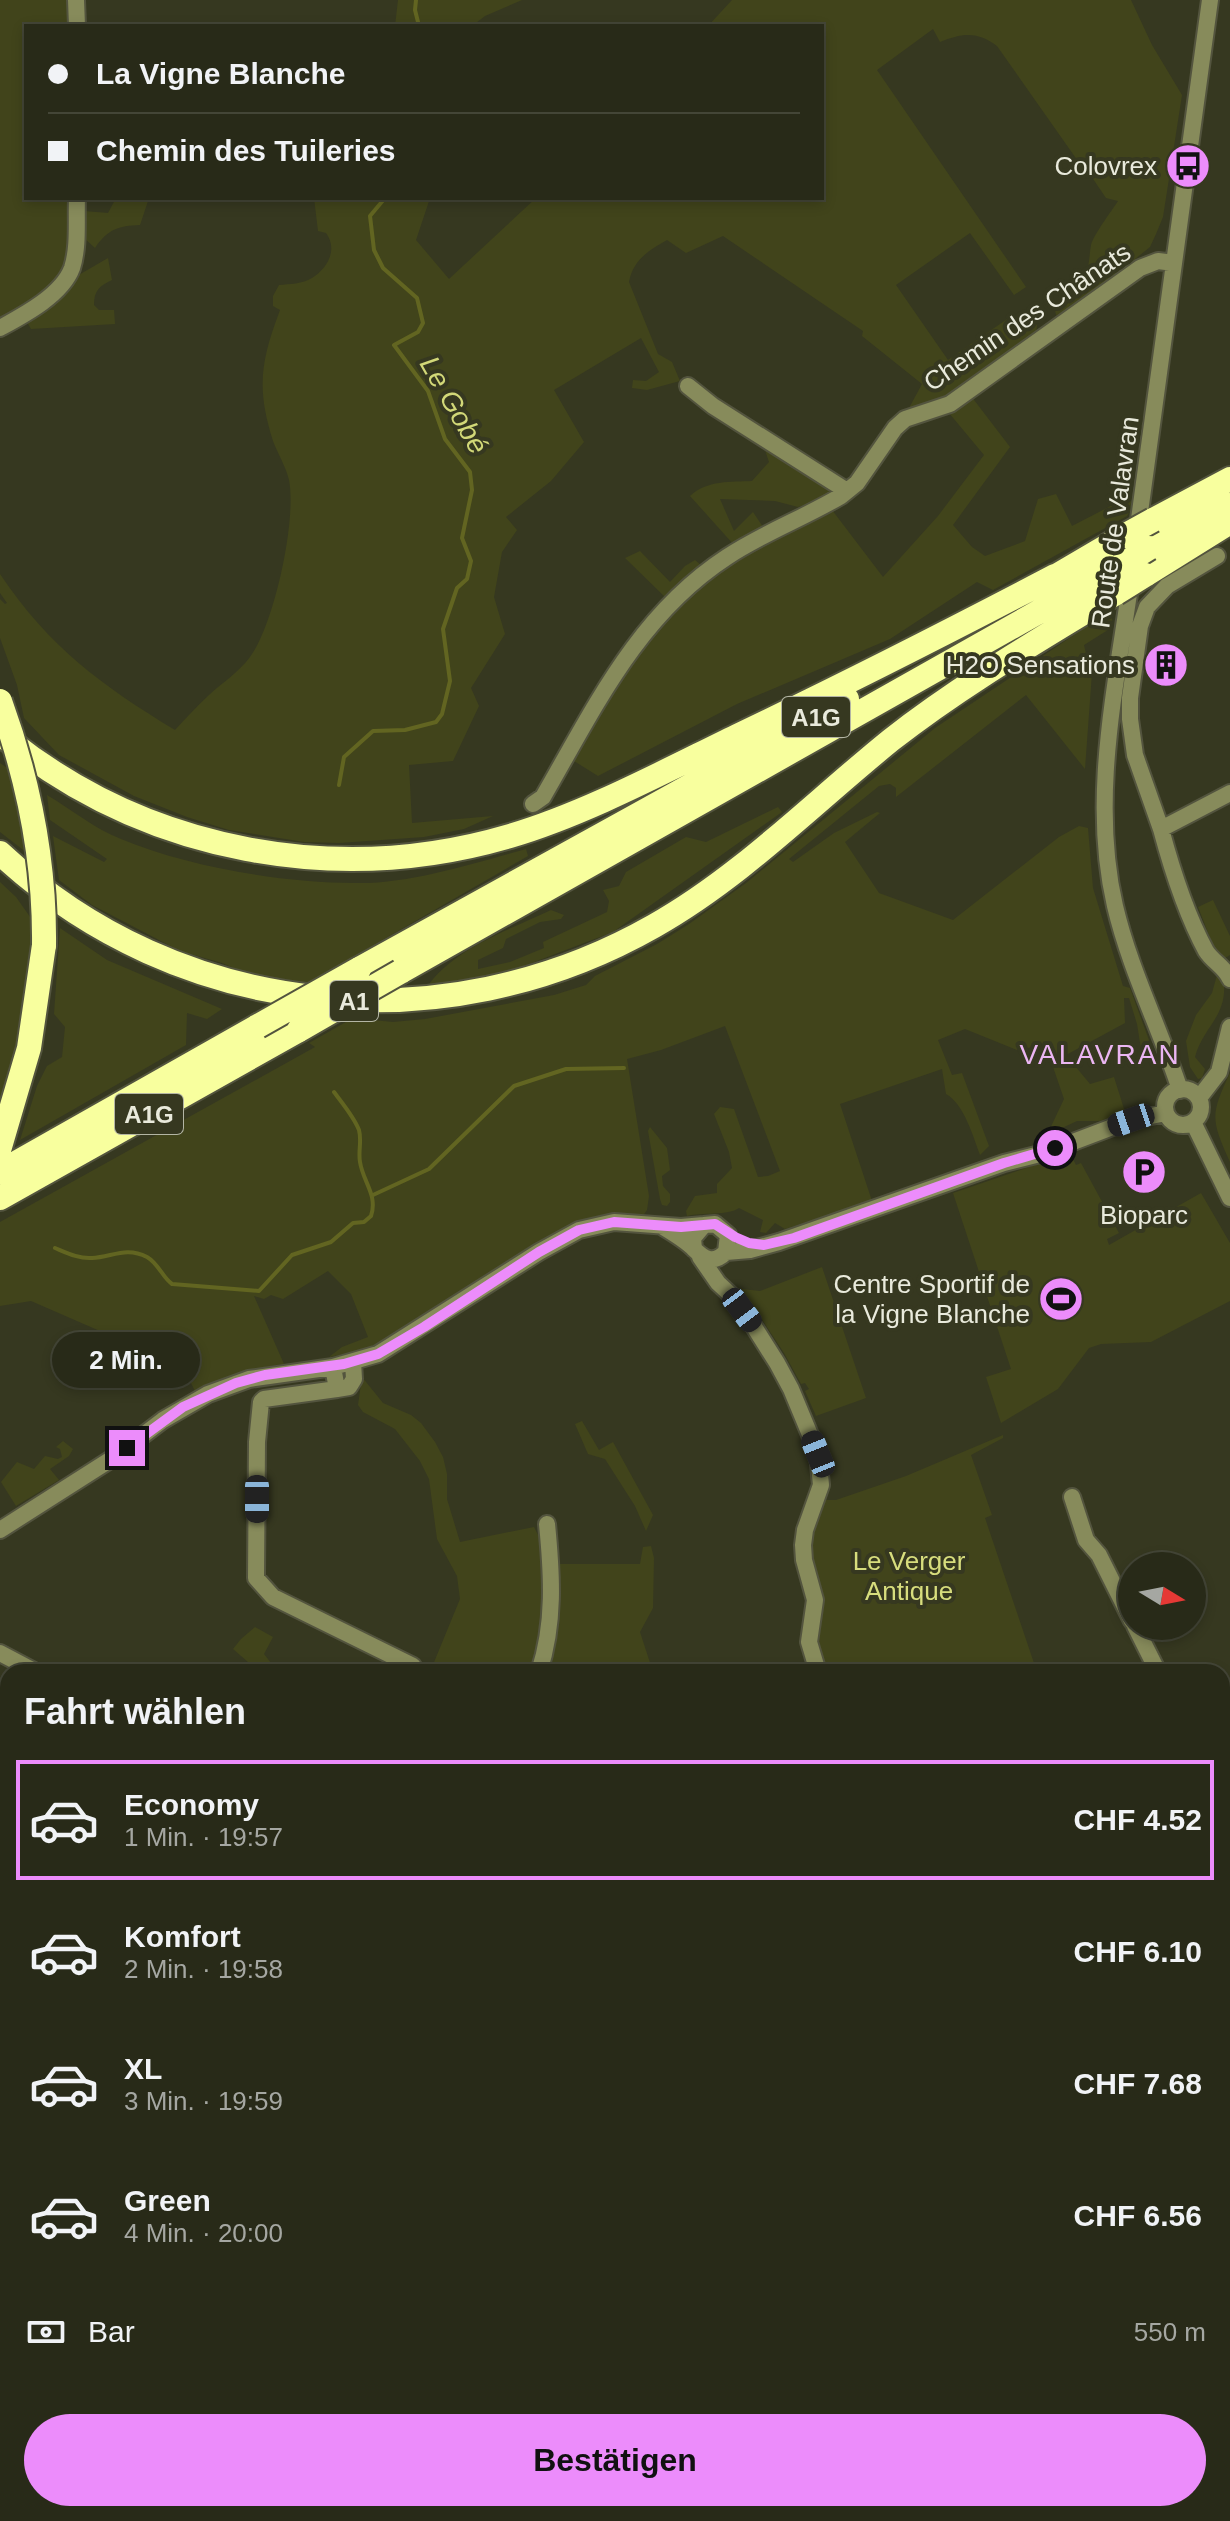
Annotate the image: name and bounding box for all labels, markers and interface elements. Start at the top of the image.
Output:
text: La Vigne Blanche [96,57,346,90]
text: Chemin des Tuileries [96,134,396,167]
bus stop icon: Colovrex [1164,142,1212,190]
place label: Colovrex [1054,151,1157,181]
street label: Chemin des Chânats [918,237,1136,397]
water label: Le Gobé [414,351,494,459]
street label: Route de Valavran [1085,414,1145,630]
building icon: H2O Sensations [1142,641,1190,689]
place label: H2O Sensations [946,650,1135,680]
road number: A1G [782,697,850,737]
road number: A1 [330,981,378,1021]
district label: VALAVRAN [1019,1039,1181,1070]
road number: A1G [115,1094,183,1134]
car [1104,1101,1158,1139]
route start [1037,1130,1073,1166]
parking icon: Bioparc [1120,1148,1168,1196]
place label: Bioparc [1100,1200,1188,1230]
place label: Centre Sportif de la Vigne Blanche [833,1269,1030,1329]
sports icon: Centre Sportif de la Vigne Blanche [1037,1275,1085,1323]
car [718,1284,766,1336]
callout: 2 Min. [53,1332,201,1388]
text: 2 Min. [89,1345,163,1375]
car [798,1427,838,1481]
route end [109,1430,145,1466]
car [245,1475,269,1523]
park label: Le Verger Antique [853,1546,966,1606]
north arrow [1118,1552,1206,1640]
map controls [1118,1552,1206,1640]
text: Fahrt wählen [24,1691,246,1732]
icon: car [28,1784,100,1856]
text: Economy [124,1788,259,1821]
text: CHF 4.52 [1074,1803,1202,1836]
text: 1 Min. · 19:57 [124,1822,283,1852]
icon: car [28,1916,100,1988]
text: Komfort [124,1920,241,1953]
text: CHF 6.10 [1074,1935,1202,1968]
text: 2 Min. · 19:58 [124,1954,283,1984]
icon: car [28,2048,100,2120]
text: XL [124,2052,162,2085]
text: CHF 7.68 [1074,2067,1202,2100]
text: 3 Min. · 19:59 [124,2086,283,2116]
icon: car [28,2180,100,2252]
text: Green [124,2184,211,2217]
text: CHF 6.56 [1074,2199,1202,2232]
text: 4 Min. · 20:00 [124,2218,283,2248]
icon: cash [24,2310,68,2354]
text: Bar [88,2315,135,2348]
text: 550 m [1134,2317,1206,2347]
button: Bestätigen [24,2414,1206,2506]

